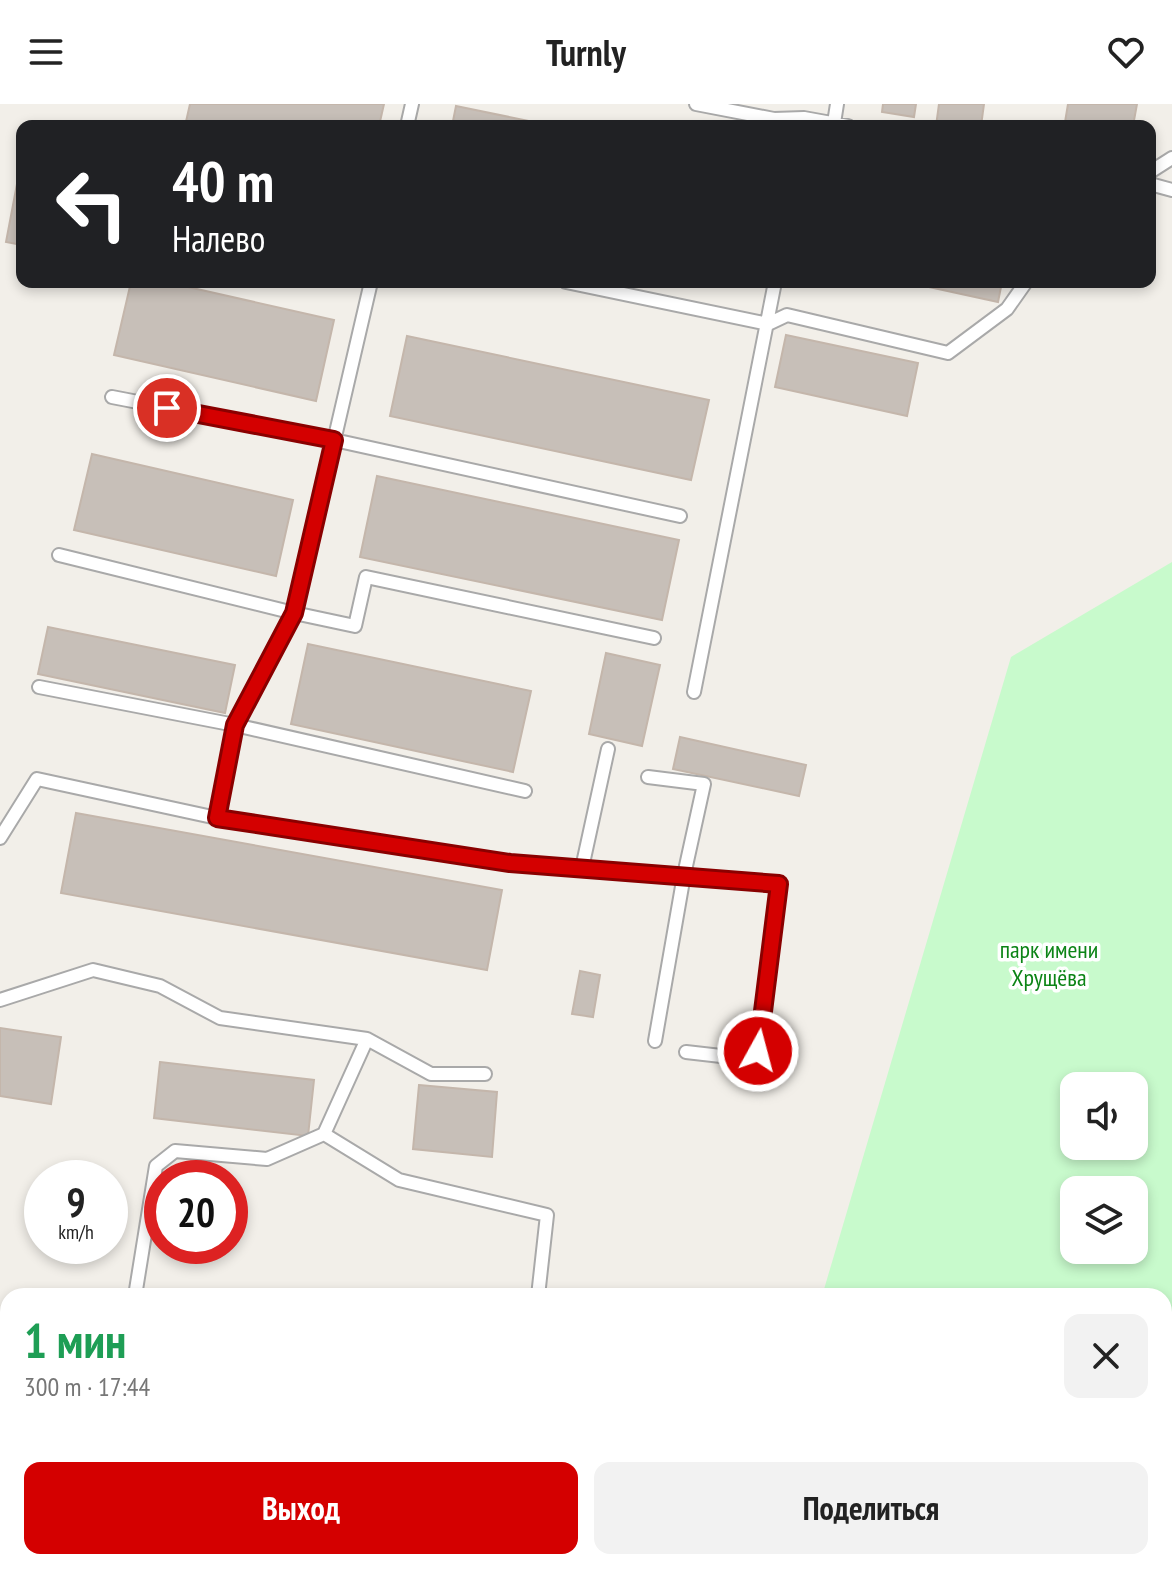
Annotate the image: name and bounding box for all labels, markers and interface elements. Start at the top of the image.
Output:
text: Turnly [546,29,626,76]
icon: menu [24,30,68,74]
icon: heart [1104,30,1148,74]
text: 40 m [172,145,274,217]
icon: left [40,152,144,256]
text: Налево [172,215,265,262]
pin [133,374,201,442]
icon: arrive [145,386,189,430]
park label: парк имени Хрущёва [1000,934,1098,993]
position arrow [716,1009,800,1093]
map controls [1060,1072,1148,1264]
button: sound [1060,1072,1148,1160]
speed limit sign: 20 [144,1160,248,1264]
text: 9 [66,1176,86,1228]
button: layers [1060,1176,1148,1264]
text: km/h [58,1219,94,1245]
text: 1 мин [24,1309,126,1371]
button: close [1064,1314,1148,1398]
text: 300 m · 17:44 [24,1370,150,1403]
button: Выход [24,1462,578,1554]
button: Поделиться [594,1462,1148,1554]

